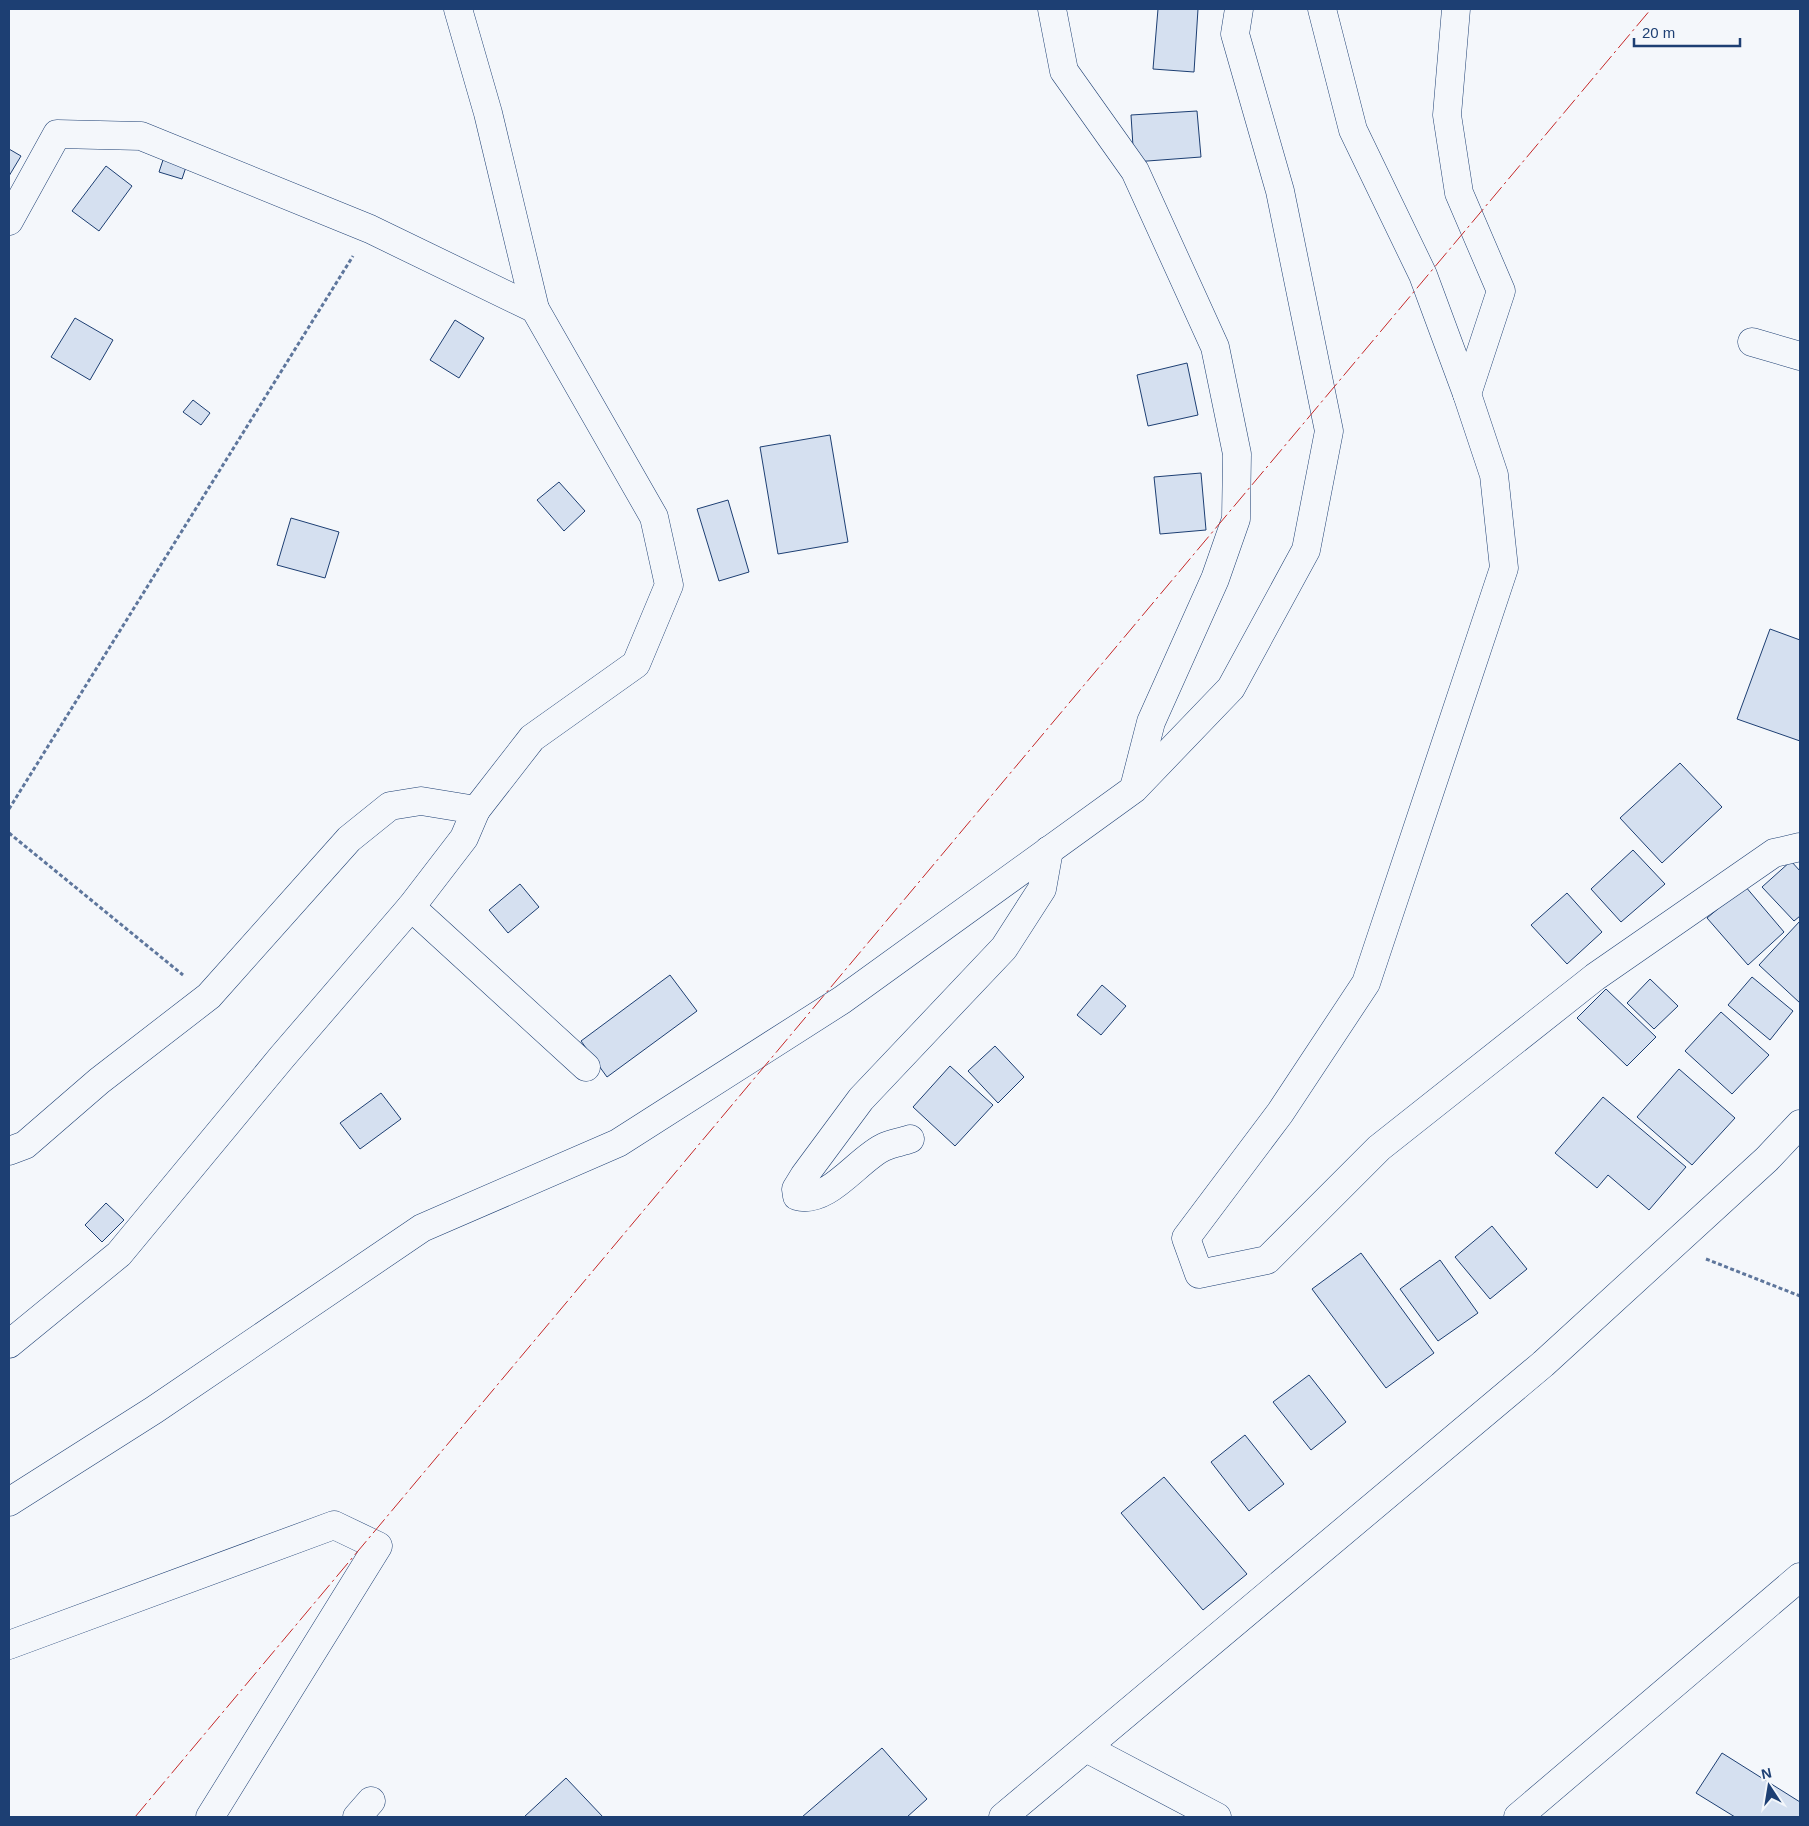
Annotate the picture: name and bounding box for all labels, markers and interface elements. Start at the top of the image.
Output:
scale bar [1634,15,1740,47]
text: 20 m [1642,24,1675,41]
north arrow [1744,1761,1794,1811]
text: N [1760,1764,1773,1782]

